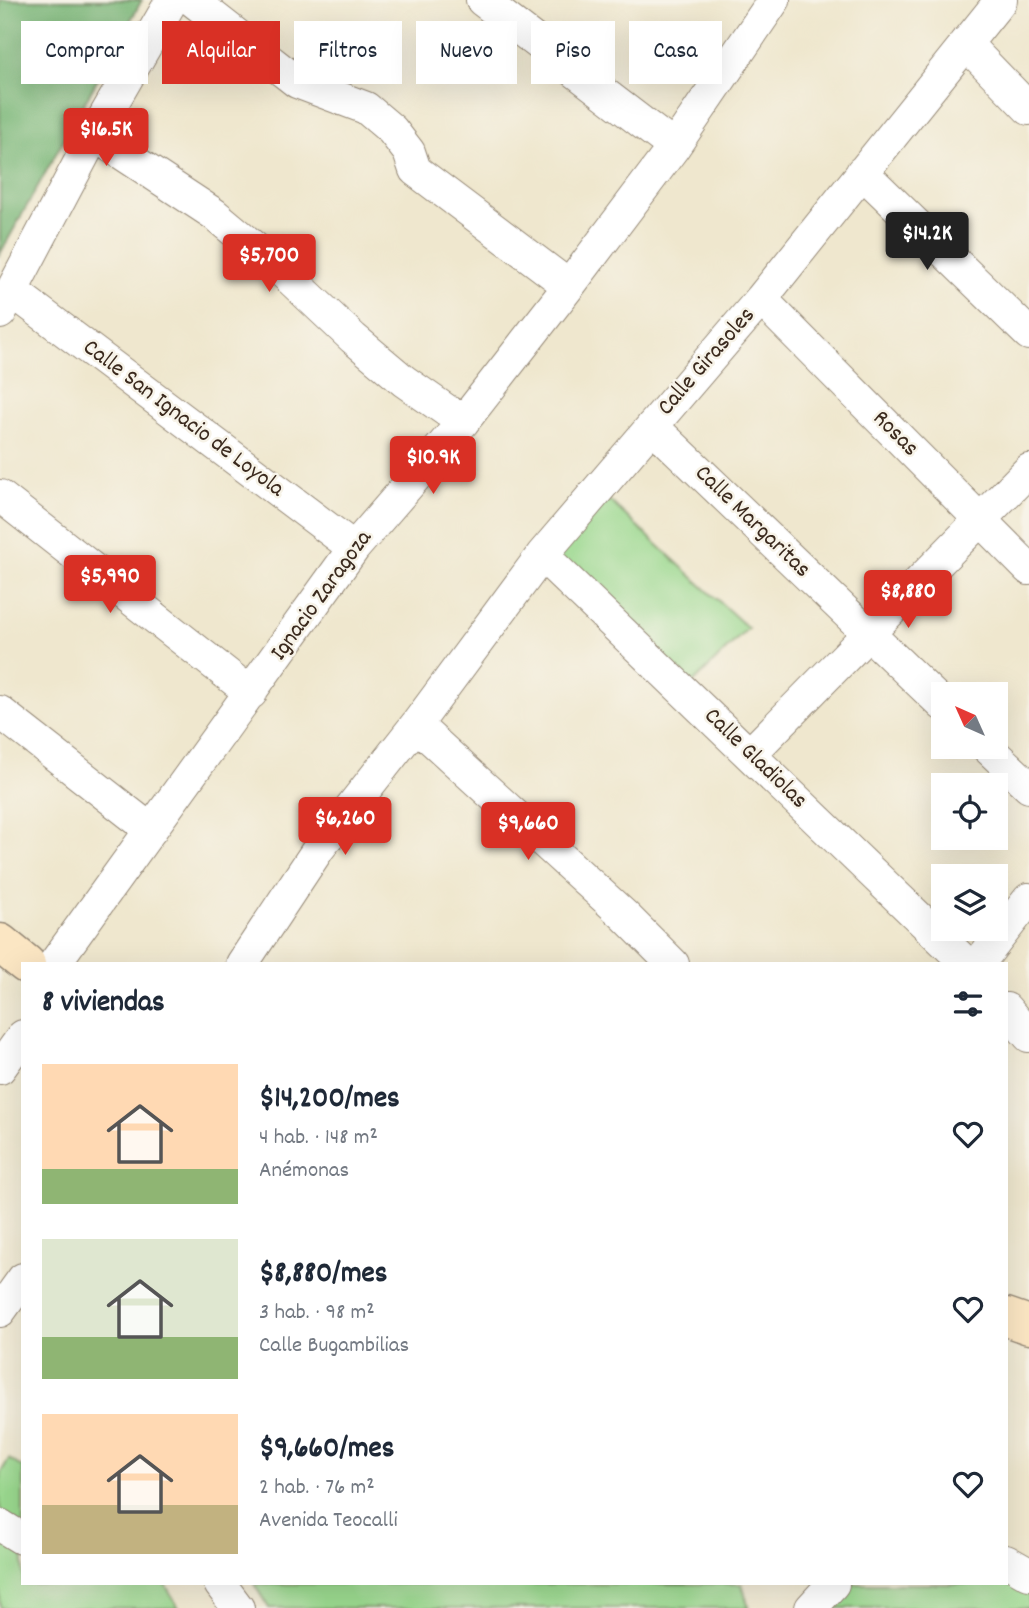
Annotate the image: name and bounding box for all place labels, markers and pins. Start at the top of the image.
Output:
pin: $16.5K [49,108,163,168]
pin: $14.2K [870,212,984,272]
pin: $5,700 [212,234,326,294]
pin: $10.9K [376,436,490,496]
pin: $5,990 [53,556,167,615]
pin: $8,880 [851,570,965,630]
pin: $6,260 [288,798,402,857]
pin: $9,660 [471,802,585,862]

